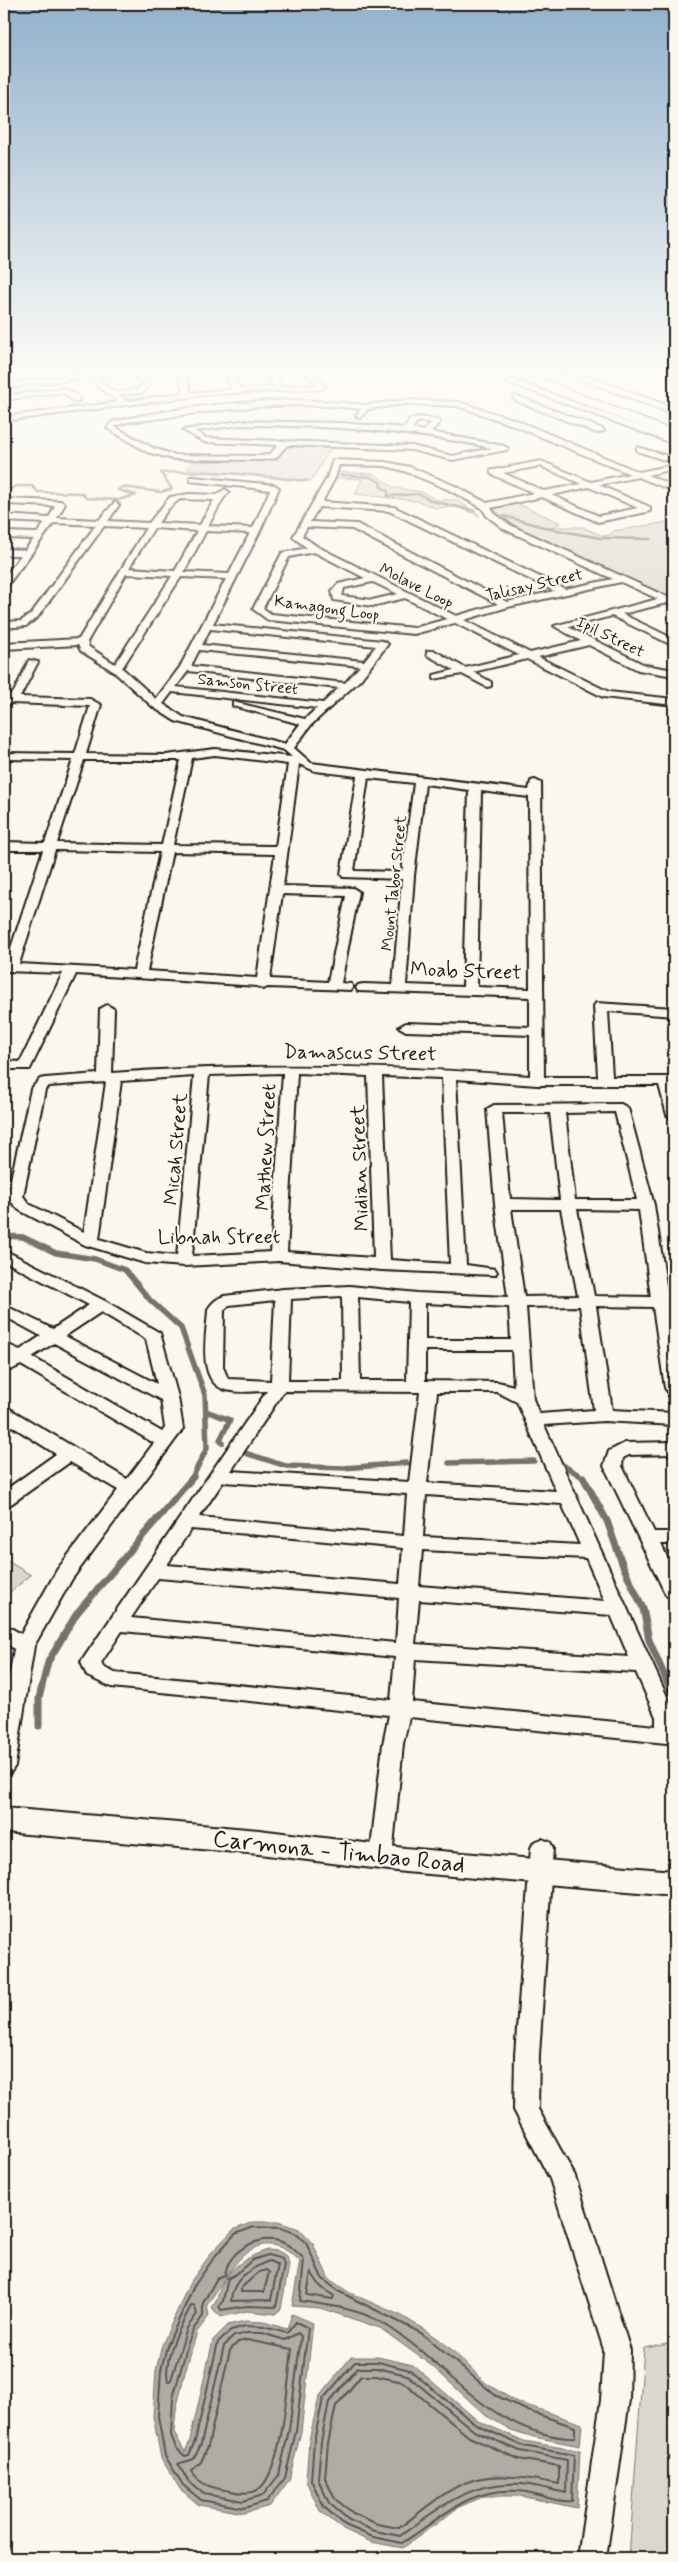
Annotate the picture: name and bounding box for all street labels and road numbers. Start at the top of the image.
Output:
street label: Molave Loop [375,559,457,614]
street label: Talisay Street [484,564,585,607]
street label: Kamagong Loop [273,591,381,627]
street label: Ipil Street [573,612,648,663]
street label: Samson Street [197,669,299,700]
street label: Mount Tabor Street [377,814,412,952]
street label: Moab Street [410,956,522,987]
street label: Damascus Street [283,1039,437,1068]
street label: Mathew Street [250,1083,283,1211]
street label: Micah Street [158,1092,195,1206]
street label: Midian Street [345,1104,376,1232]
street label: Libnah Street [158,1224,280,1251]
street label: Carmona - Timbao Road [211,1824,466,1881]

